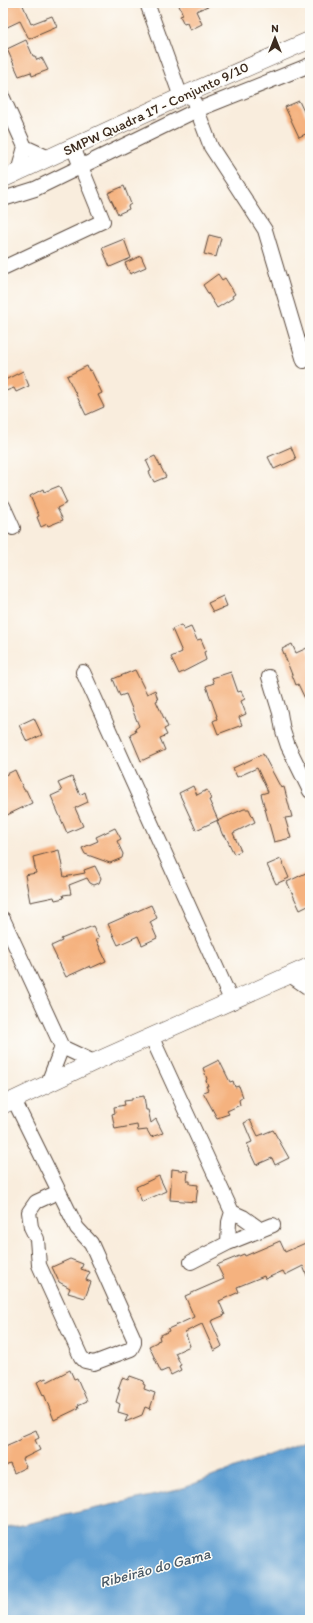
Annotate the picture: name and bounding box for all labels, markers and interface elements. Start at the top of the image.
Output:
north arrow [255,18,295,58]
text: N [271,22,279,35]
street label: SMPW Quadra 17 - Conjunto 9/10 [60,58,252,160]
water label: Ribeirão do Gama [98,1545,213,1591]

